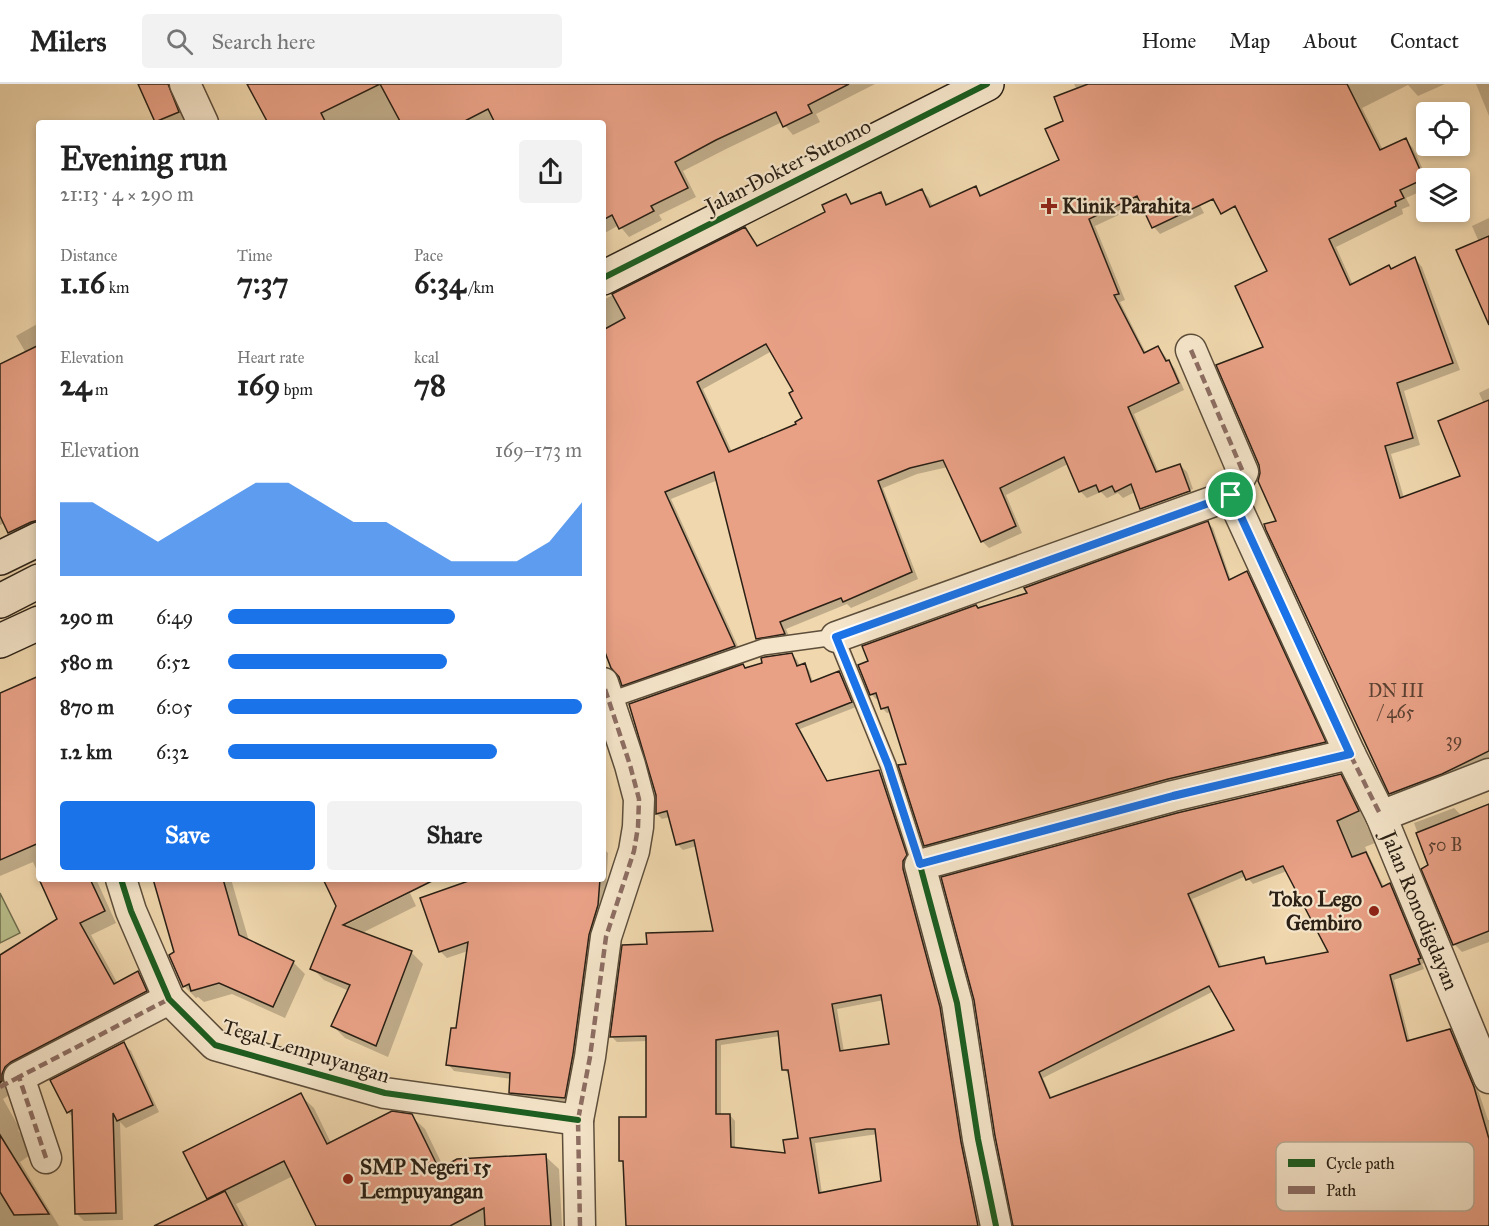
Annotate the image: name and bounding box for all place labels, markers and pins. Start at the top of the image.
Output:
place label: Klinik Parahita [1062,193,1192,219]
marker: Klinik Parahita [1040,197,1058,215]
pin [1205,469,1256,520]
place label: Toko Lego Gembiro [1268,886,1362,936]
marker: Toko Lego Gembiro [1367,904,1381,918]
place label: SMP Negeri 15 Lempuyangan [360,1154,491,1204]
marker: SMP Negeri 15 Lempuyangan [341,1172,355,1186]

